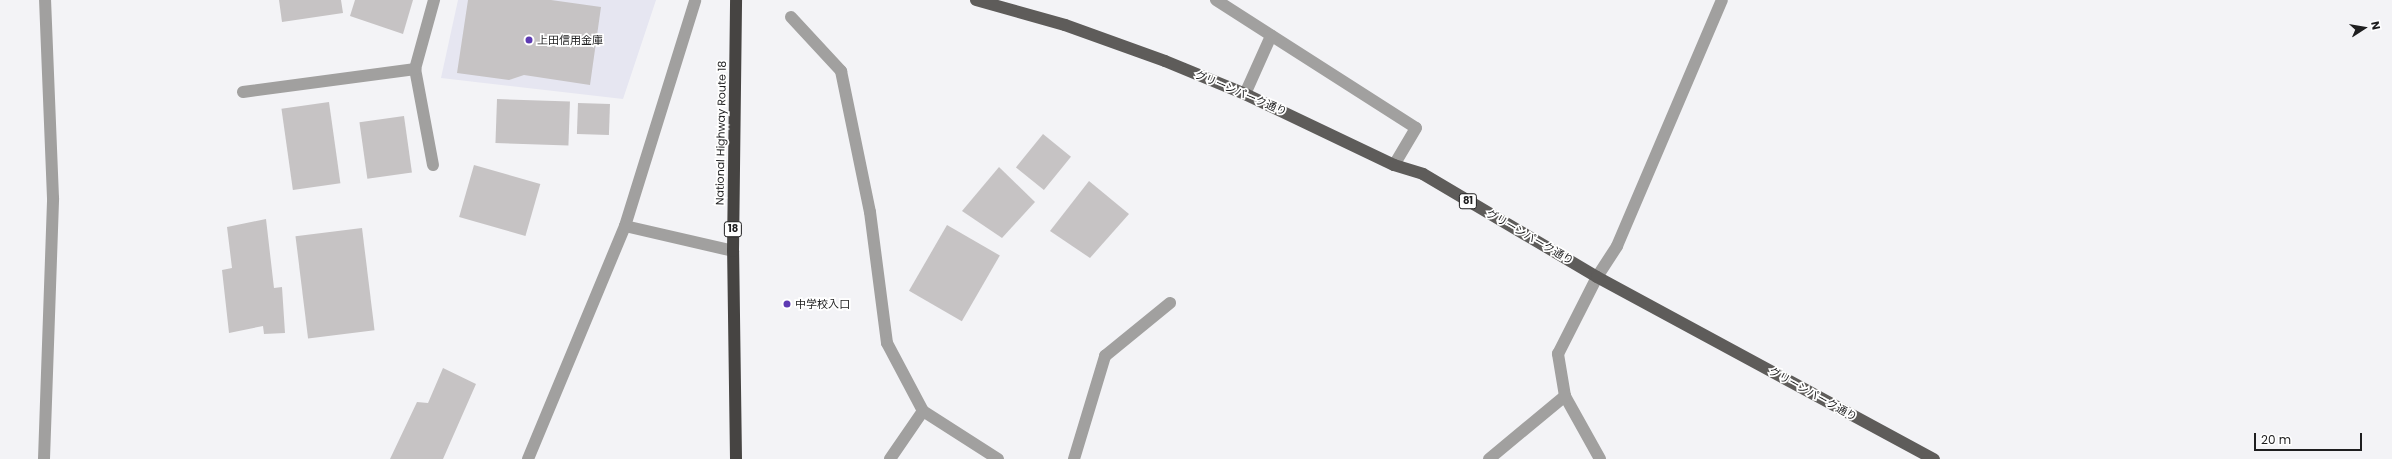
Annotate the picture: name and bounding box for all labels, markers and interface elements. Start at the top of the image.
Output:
north arrow [2344,8,2384,48]
text: N [2367,20,2384,31]
place label: 上田信用金庫 [537,33,603,47]
marker: 上田信用金庫 [524,35,534,45]
street label: National Highway Route 18 [713,61,729,205]
street label: グリーンパーク通り [1193,68,1289,118]
road number: 81 [1458,193,1478,209]
street label: グリーンパーク通り [1484,207,1576,267]
road number: 18 [723,221,743,237]
place label: 中学校入口 [795,297,850,311]
marker: 中学校入口 [782,299,792,309]
street label: グリーンパーク通り [1767,364,1859,424]
scale bar [2256,425,2364,451]
text: 20 m [2261,431,2291,448]

